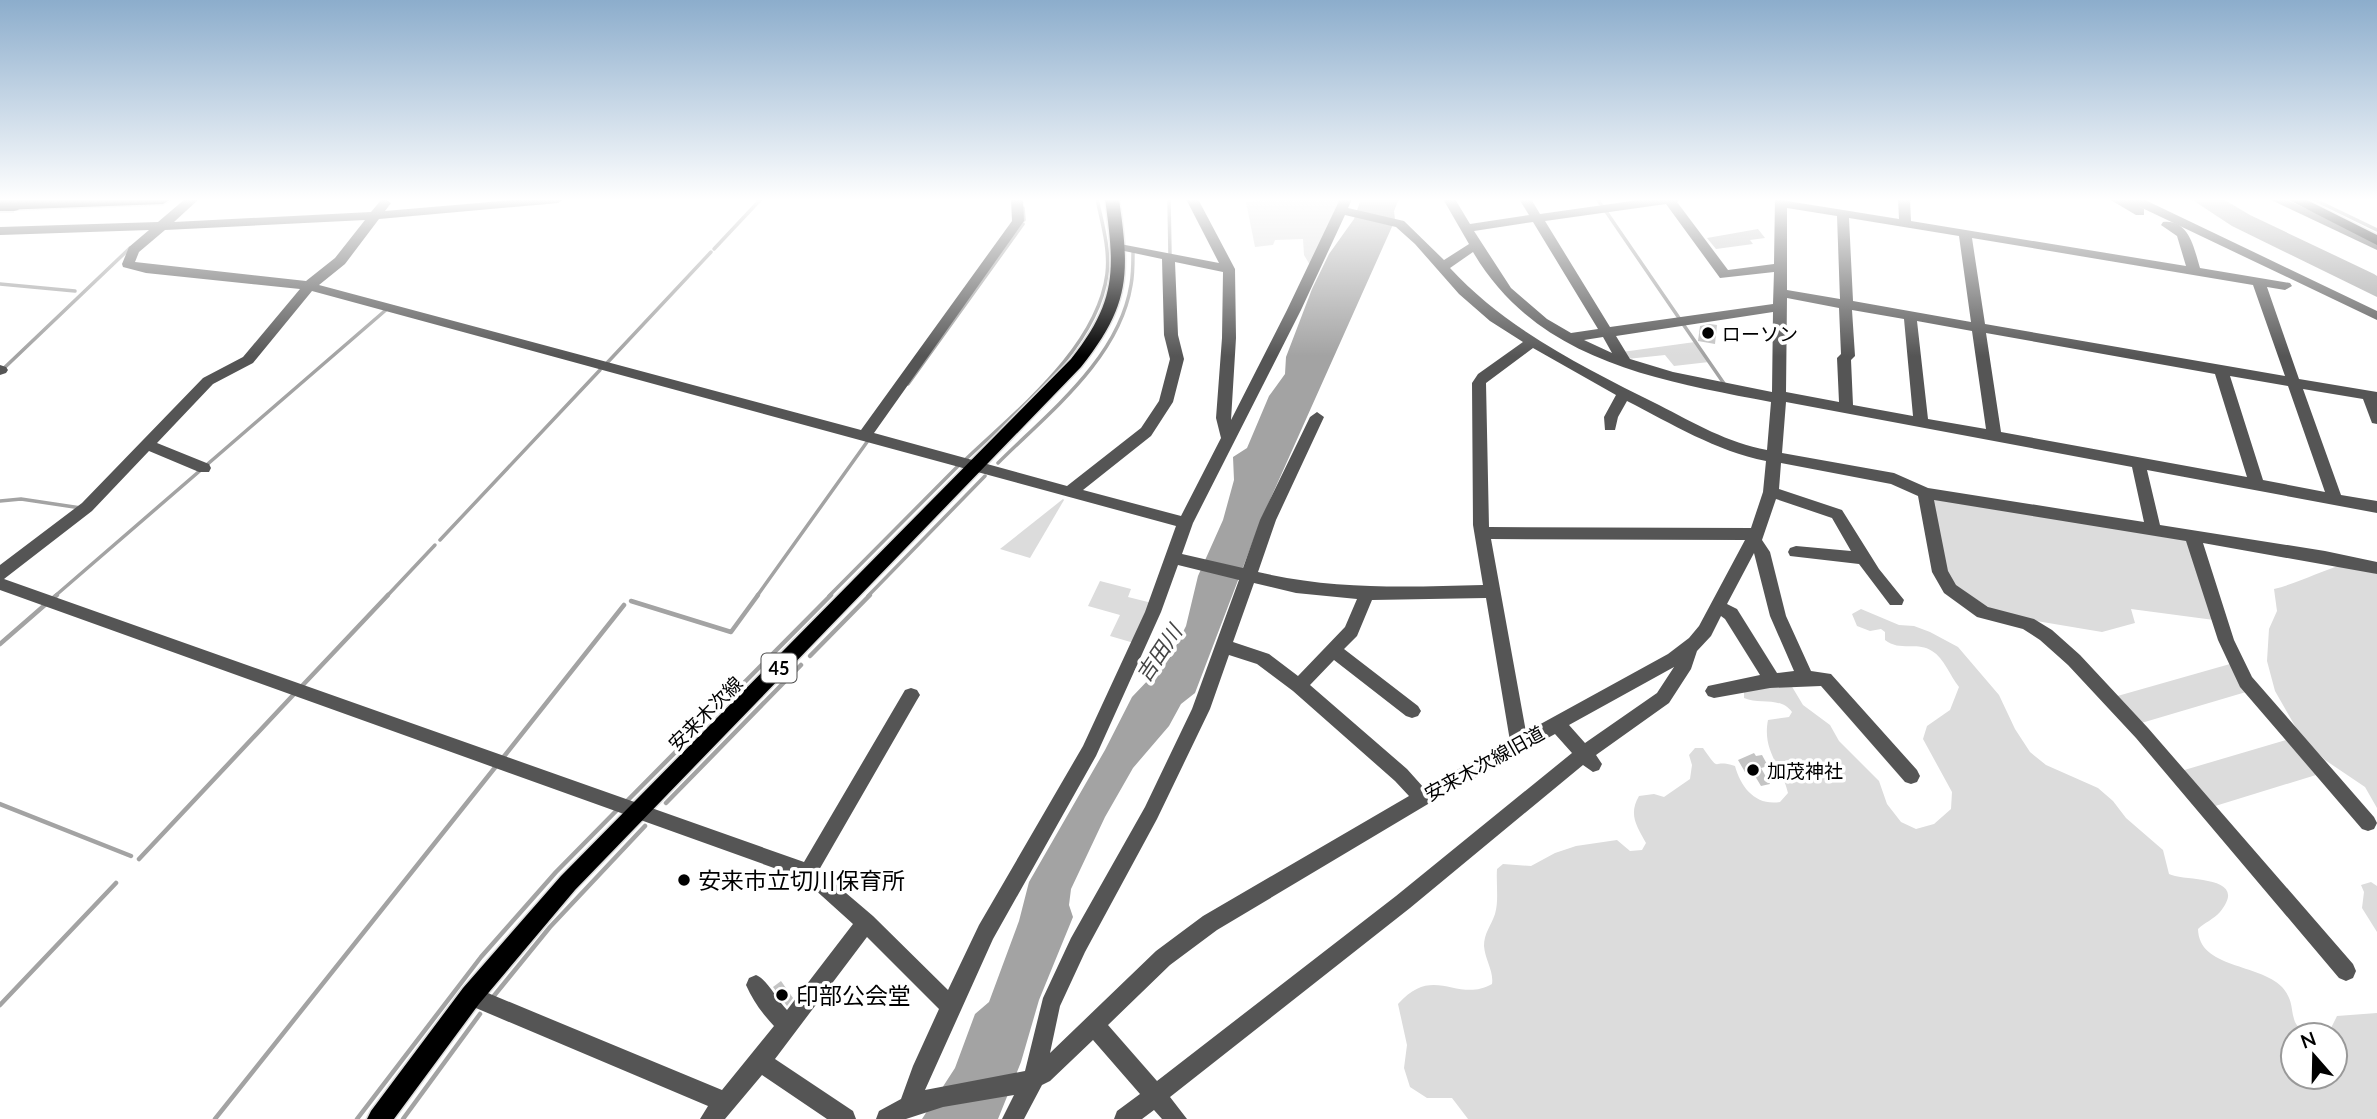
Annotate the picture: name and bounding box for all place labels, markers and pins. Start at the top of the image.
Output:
place label: ローソン [1722,322,1798,345]
marker: ローソン [1700,325,1716,341]
place label: 加茂神社 [1767,759,1843,782]
marker: 加茂神社 [1745,762,1761,778]
place label: 安来市立切川保育所 [698,866,905,894]
marker: 安来市立切川保育所 [676,872,692,888]
place label: 印部公会堂 [796,981,911,1009]
marker: 印部公会堂 [774,987,790,1003]

